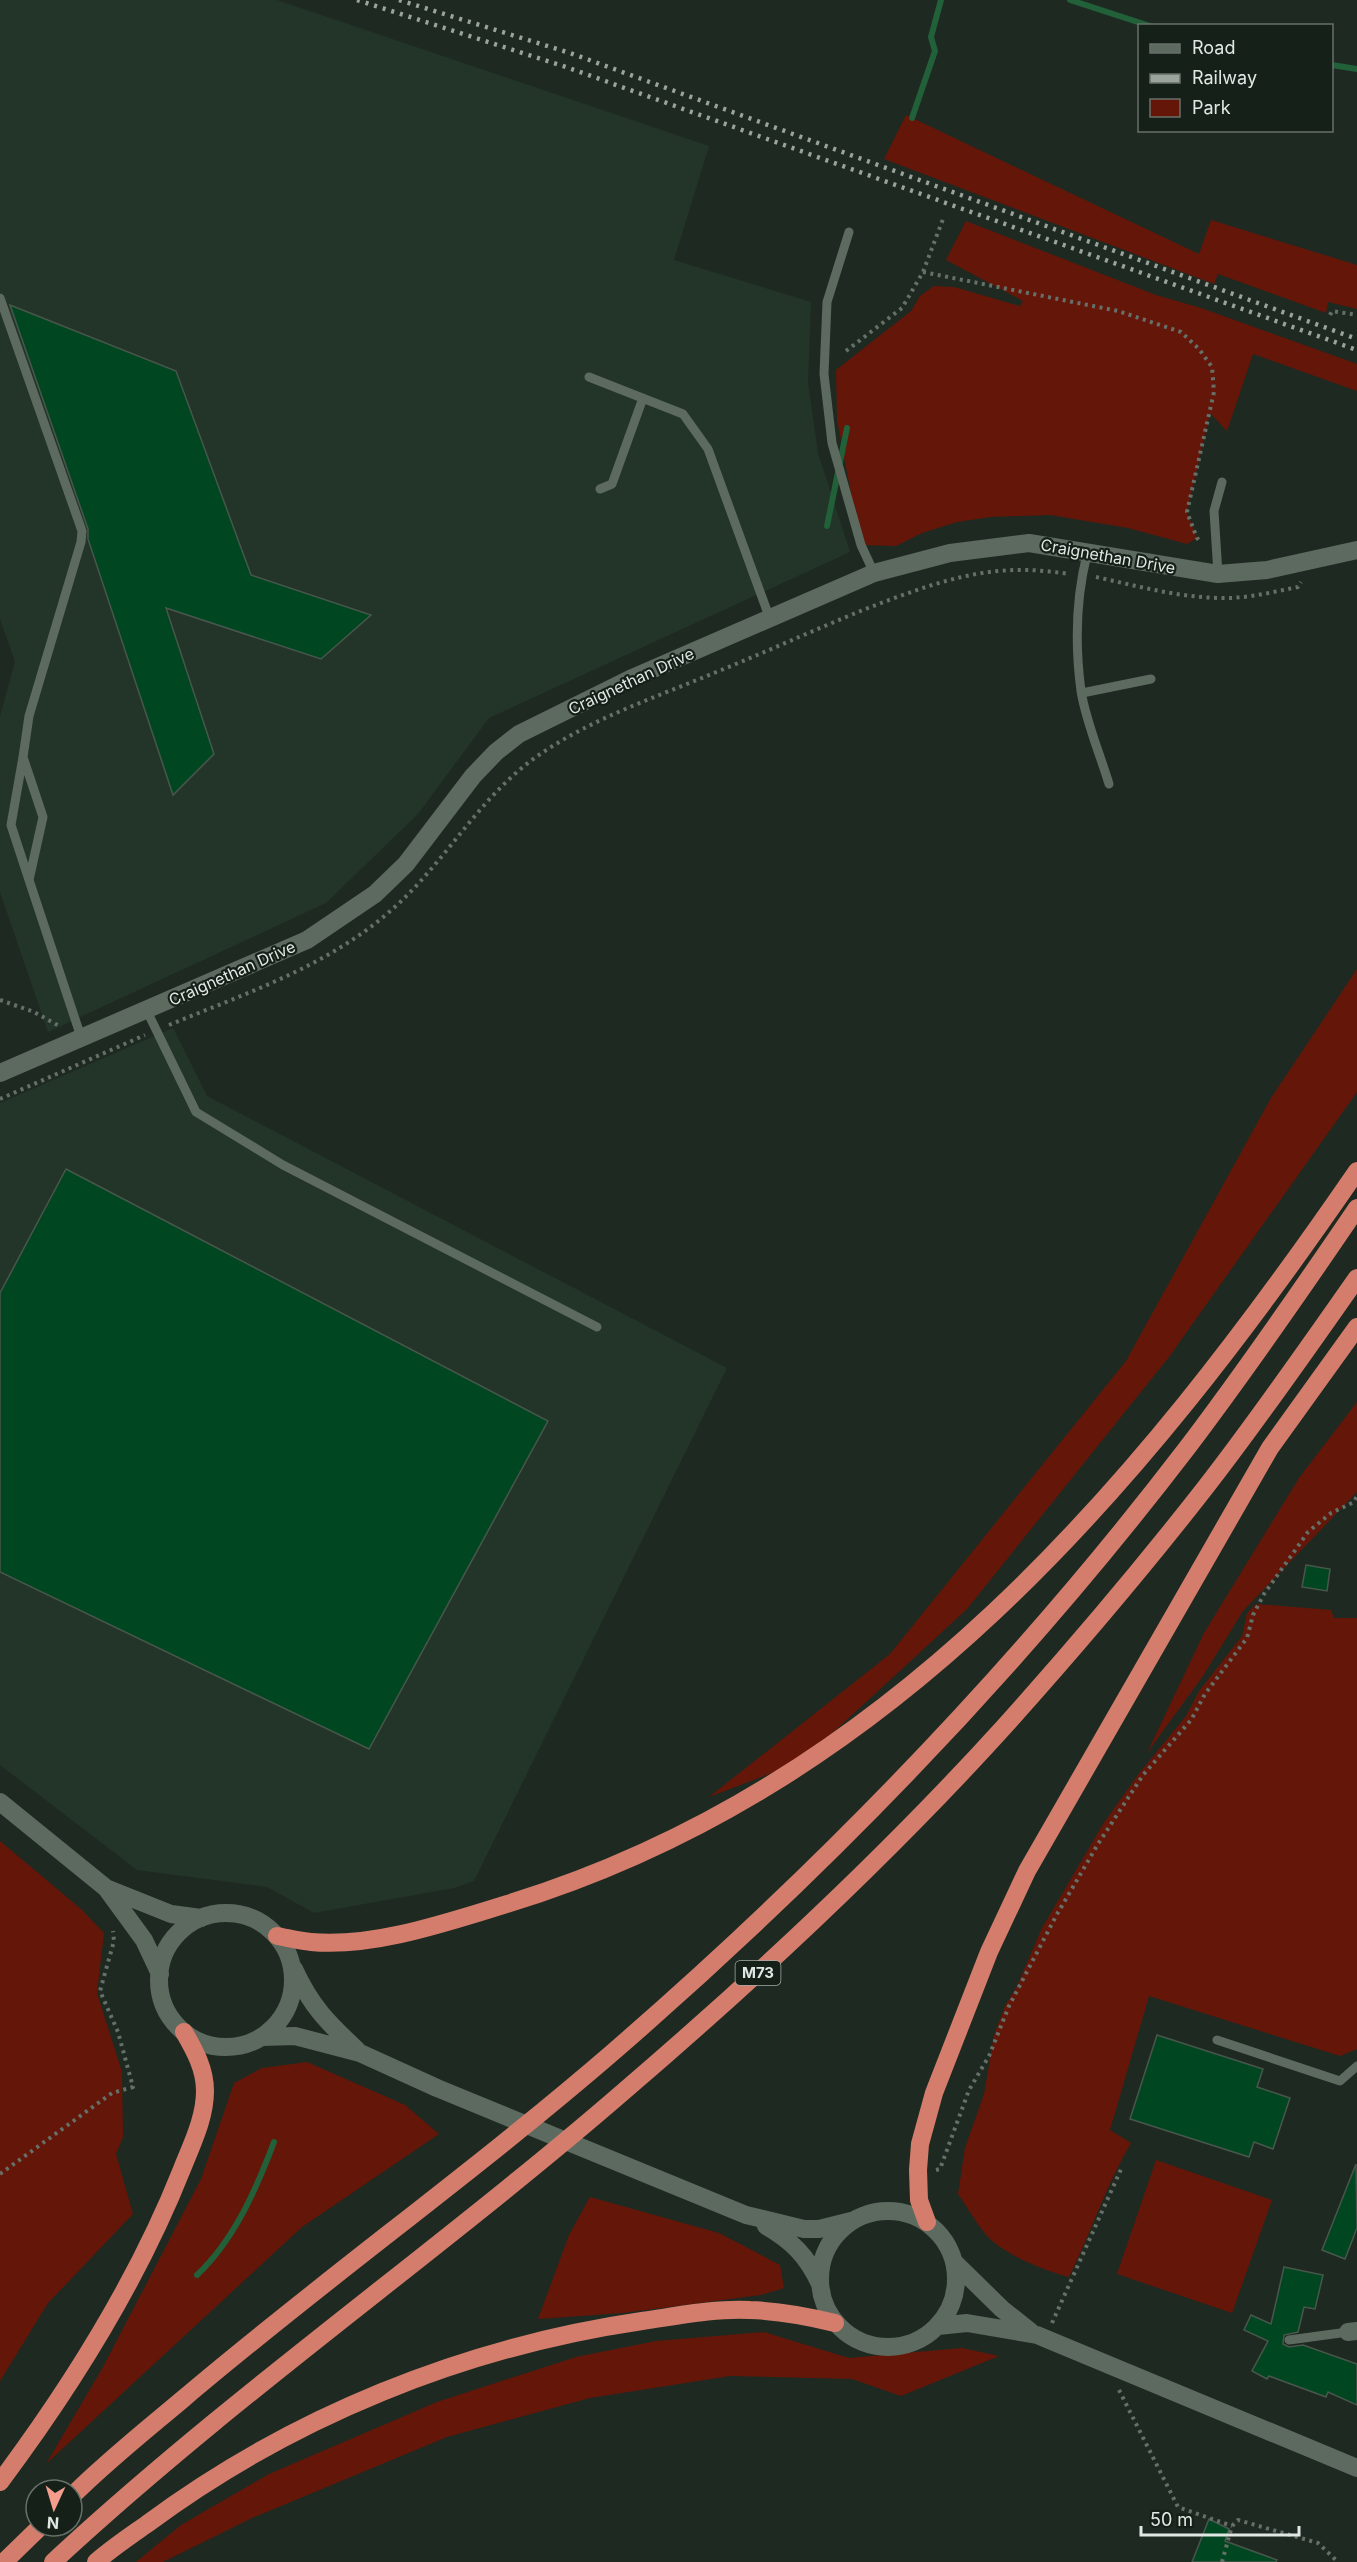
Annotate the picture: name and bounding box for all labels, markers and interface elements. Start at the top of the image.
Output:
legend [1138,24,1333,132]
text: Road [1192,37,1235,58]
text: Railway [1192,67,1257,88]
text: Park [1192,97,1231,118]
street label: Craignethan Drive [1039,534,1177,578]
street label: Craignethan Drive [565,643,697,719]
street label: Craignethan Drive [166,936,298,1010]
road number: M73 [736,1961,780,1985]
north arrow [24,2478,84,2538]
scale bar [1141,2499,1298,2537]
text: 50 m [1150,2509,1193,2530]
text: N [46,2513,60,2533]

